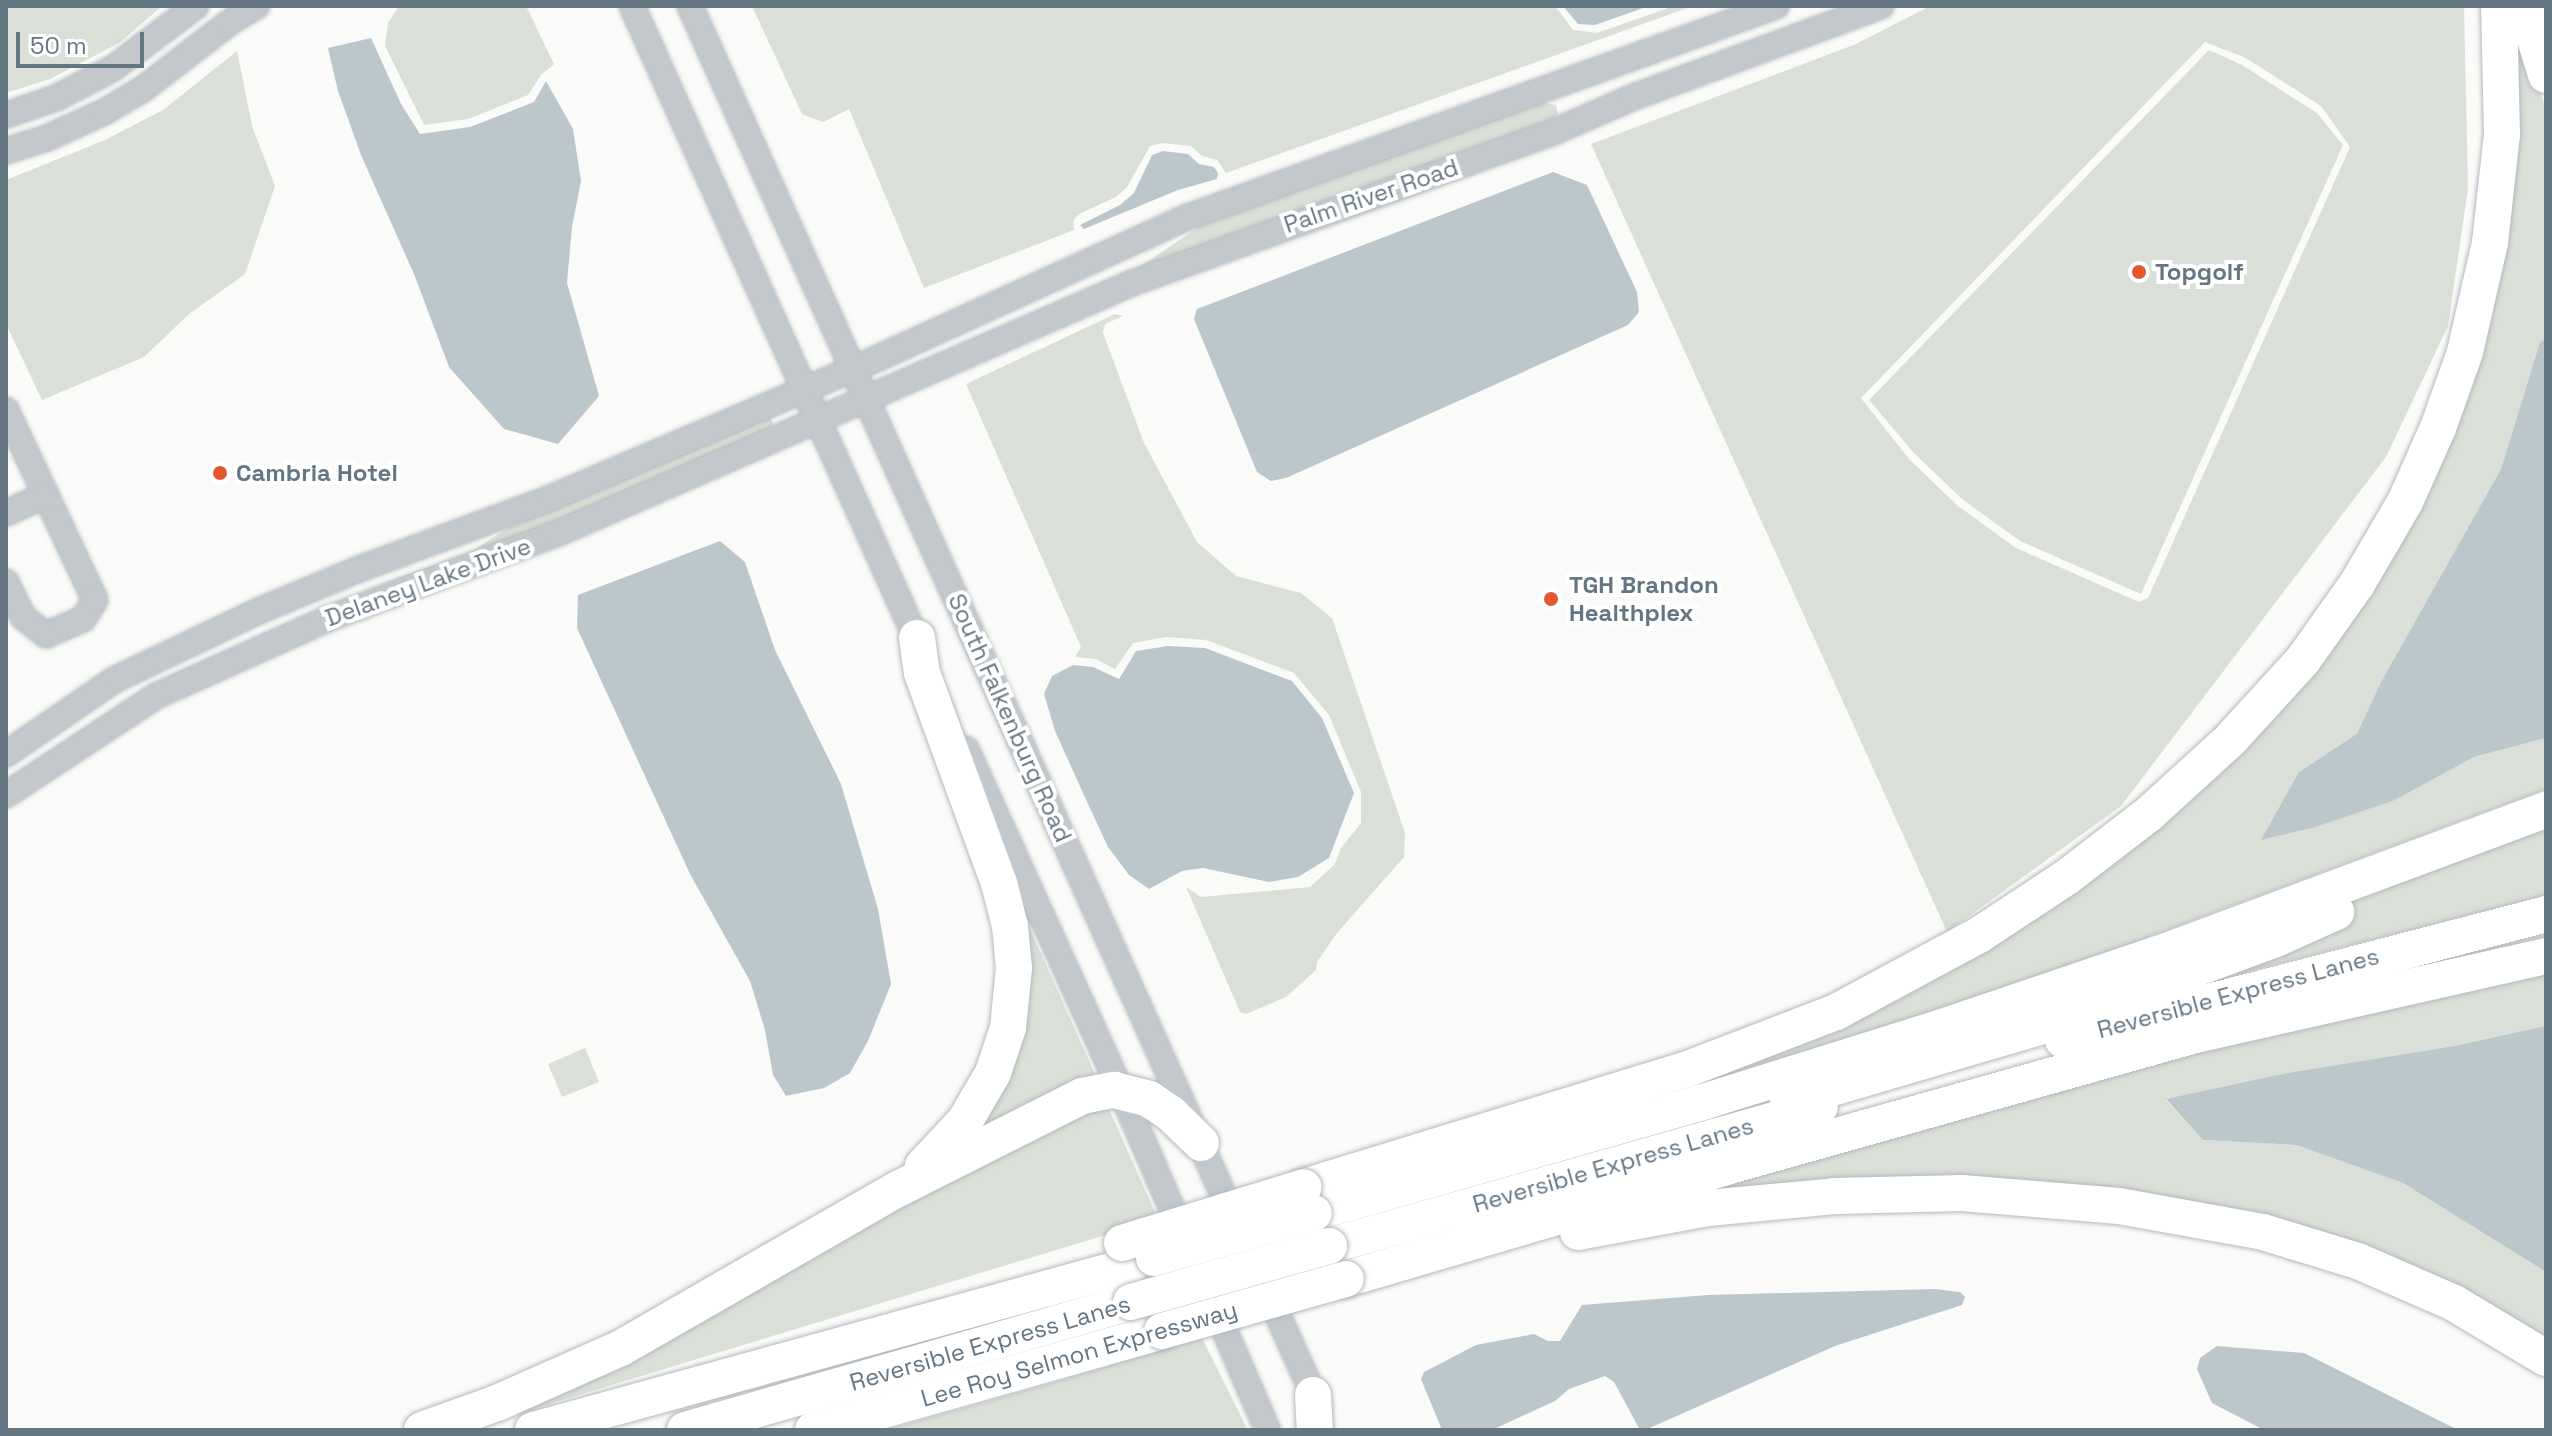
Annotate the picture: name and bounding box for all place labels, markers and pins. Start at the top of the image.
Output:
place label: Topgolf [2155,258,2244,286]
marker: Topgolf [2130,263,2148,281]
place label: Cambria Hotel [236,459,398,487]
marker: Cambria Hotel [211,464,229,482]
place label: TGH Brandon Healthplex [1569,571,1719,627]
marker: TGH Brandon Healthplex [1540,588,1562,610]

